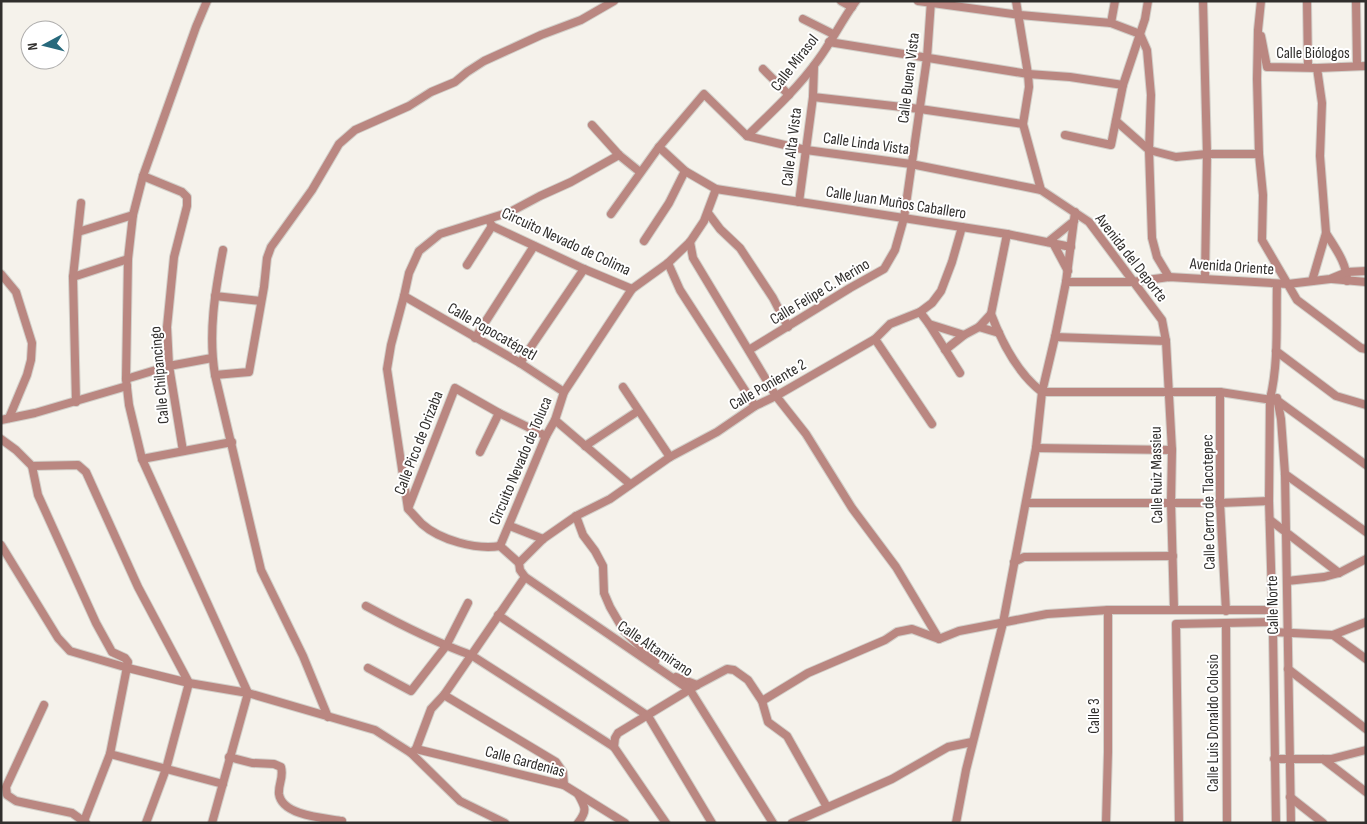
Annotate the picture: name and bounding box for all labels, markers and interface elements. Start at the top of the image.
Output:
north arrow [20,20,70,70]
street label: Calle Mirasol [767,31,823,95]
street label: Calle Buena Vista [894,32,924,124]
text: N [24,42,41,51]
street label: Calle Biólogos [1276,44,1350,63]
street label: Calle Alta Vista [778,107,806,187]
street label: Calle Linda Vista [822,129,910,159]
street label: Calle Juan Muños Caballero [824,183,968,223]
street label: Circuito Nevado de Colima [498,204,634,280]
street label: Avenida del Deporte [1090,209,1171,306]
street label: Calle Felipe C. Merino [767,255,873,329]
street label: Avenida Oriente [1188,255,1275,279]
street label: Calle Popocatépetl [444,299,540,365]
street label: Calle Chilpancingo [146,325,174,425]
street label: Calle Poniente 2 [726,355,810,415]
street label: Calle Pico de Orizaba [390,388,448,498]
street label: Circuito Nevado de Toluca [485,394,557,528]
street label: Calle Ruiz Massieu [1147,426,1167,524]
street label: Calle Cerro de Tlacotepec [1198,434,1220,570]
street label: Calle Norte [1263,575,1283,635]
street label: Calle Altamirano [614,617,696,681]
street label: Calle Luis Donaldo Colosio [1204,654,1223,792]
street label: Calle 3 [1085,698,1104,734]
street label: Calle Gardenias [483,742,567,782]

